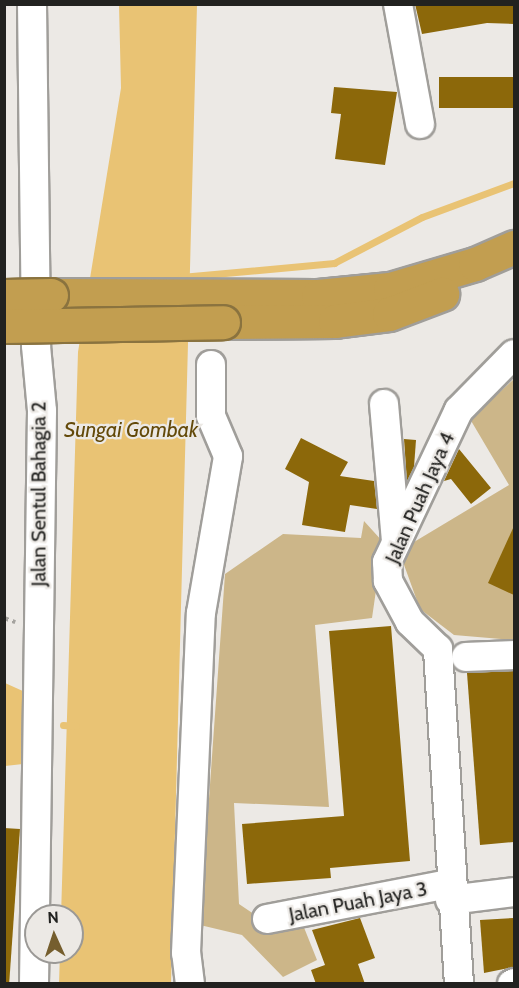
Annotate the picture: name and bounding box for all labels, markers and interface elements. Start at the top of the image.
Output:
street label: Jalan Sentul Bahagia 2 [27,401,51,587]
water label: Sungai Gombak [64,417,198,443]
street label: Jalan Puah Jaya 4 [380,429,460,567]
street label: Jalan Puah Jaya 3 [287,877,429,927]
north arrow [24,904,84,964]
text: N [47,908,59,927]

